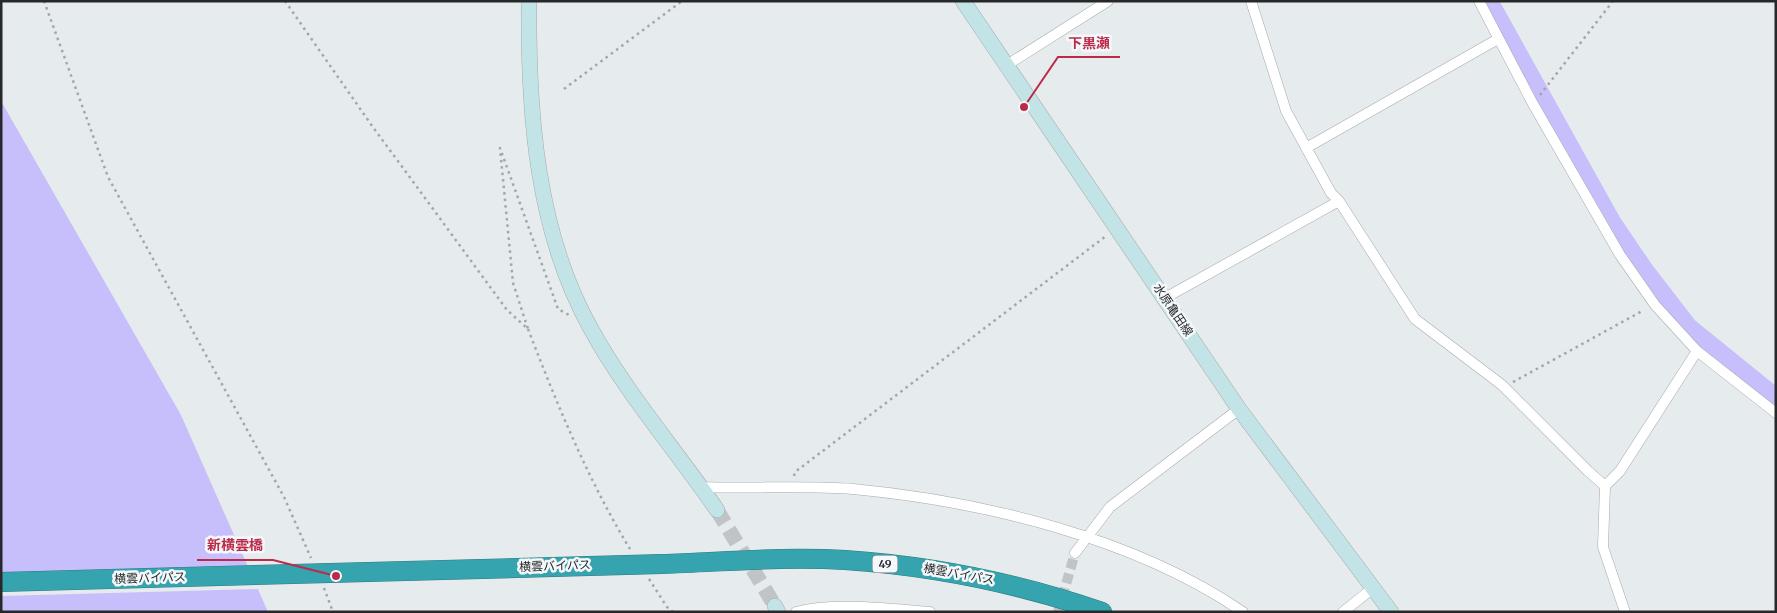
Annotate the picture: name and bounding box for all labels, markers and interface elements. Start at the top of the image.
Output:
callout: 下黒瀬 [1058,28,1120,57]
text: 下黒瀬 [1068,34,1110,52]
street label: 水原亀田線 [1150,281,1196,339]
callout: 新横雲橋 [197,531,273,560]
text: 新横雲橋 [207,536,263,554]
road number: 49 [872,556,898,572]
street label: 横雲バイパス [519,557,591,574]
street label: 横雲バイパス [922,560,996,587]
street label: 横雲バイパス [114,569,186,586]

